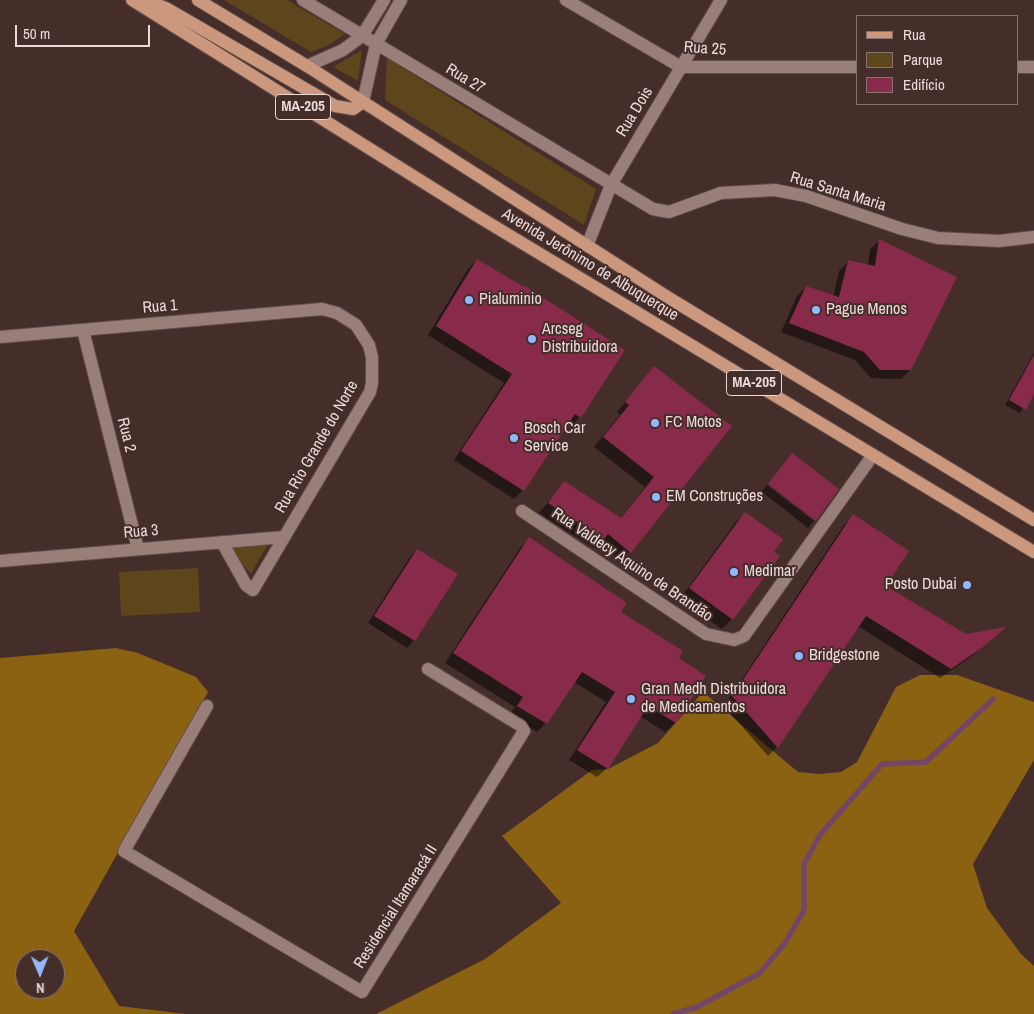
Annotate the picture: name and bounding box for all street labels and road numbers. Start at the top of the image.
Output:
street label: Rua 25 [683,38,727,60]
street label: Rua 27 [442,60,488,98]
street label: Rua Dois [613,84,657,140]
road number: MA-205 [276,94,330,120]
street label: Rua Santa Maria [788,168,888,216]
street label: Avenida Jerônimo de Albuquerque [498,205,682,325]
street label: Rua 1 [142,296,178,318]
road number: MA-205 [726,370,782,396]
street label: Rua Rio Grande do Norte [271,377,363,517]
street label: Rua 2 [112,416,140,454]
street label: Rua Valdecy Aquino de Brandão [548,504,716,626]
street label: Rua 3 [123,521,159,543]
street label: Residencial Itamaracá II [350,842,442,972]

